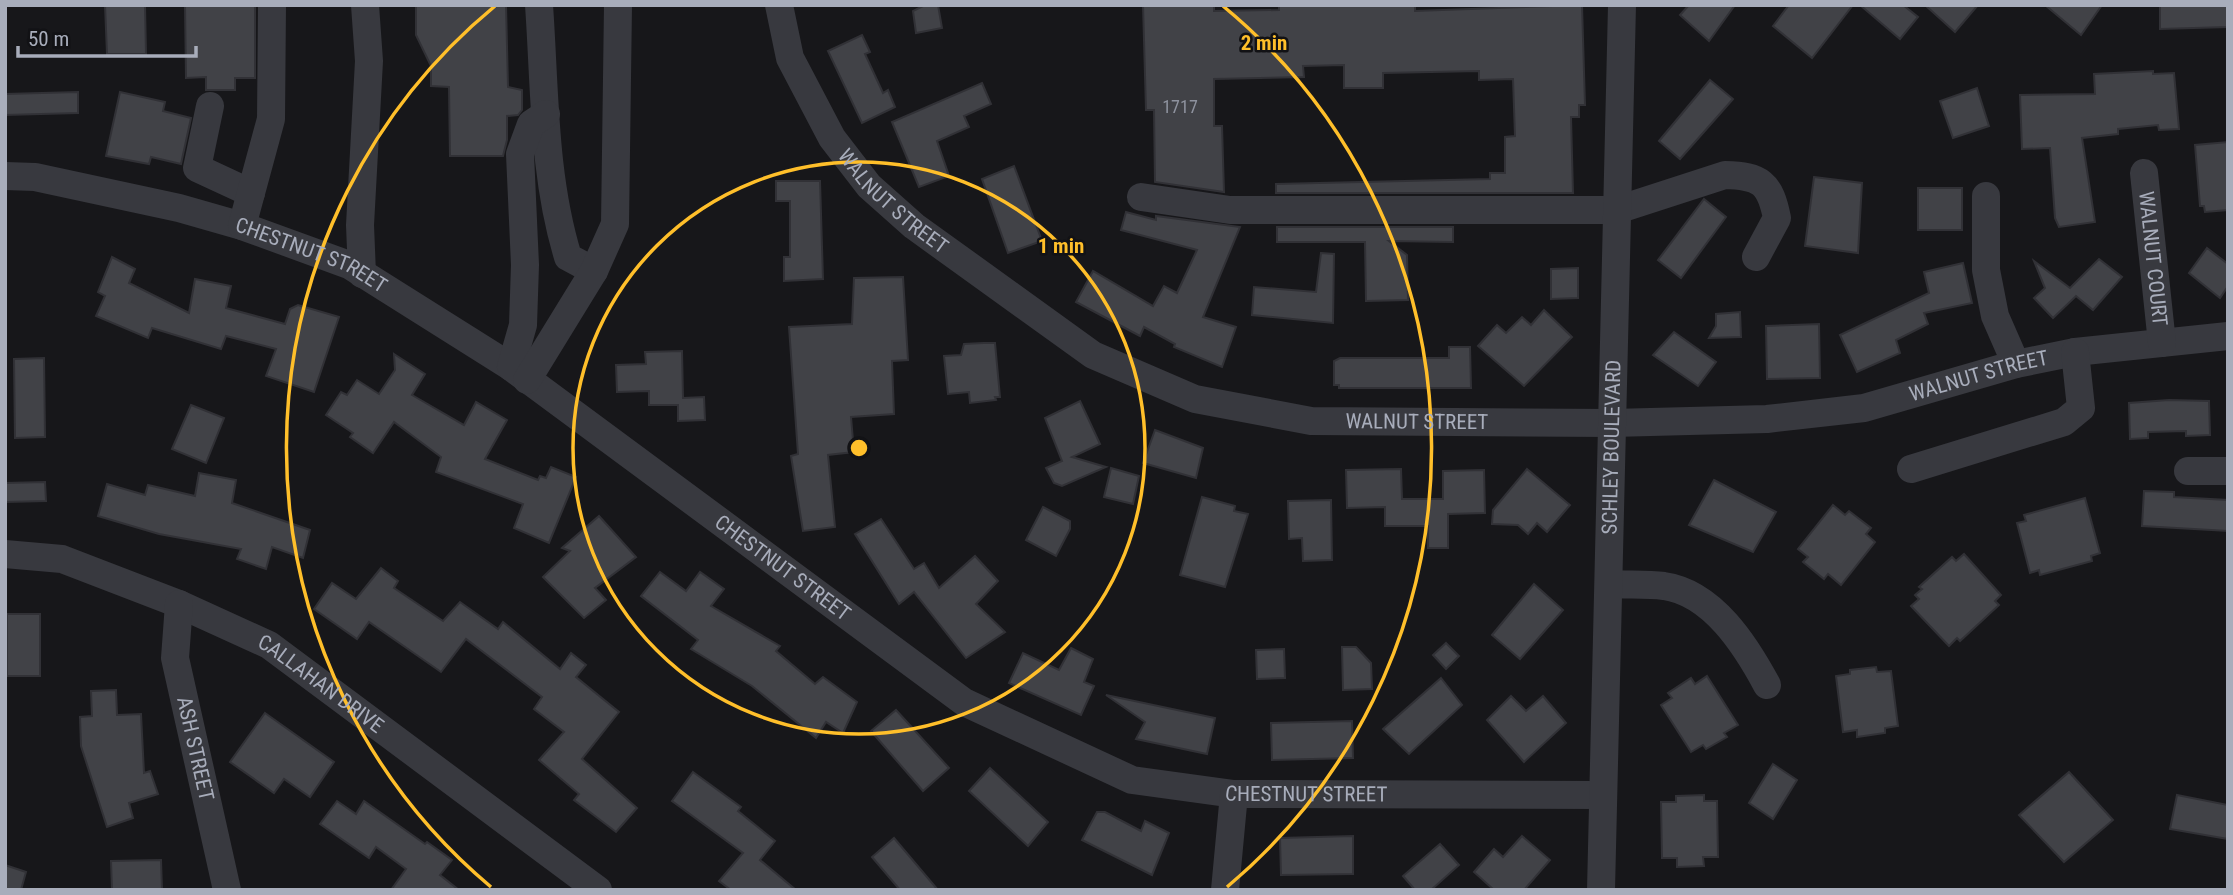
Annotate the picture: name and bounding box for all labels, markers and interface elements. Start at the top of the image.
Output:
scale bar [18,14,196,58]
text: 50 m [28,27,69,51]
text: 2 min [1241,31,1287,55]
house number: 1717 [1162,96,1198,117]
street label: WALNUT STREET [833,144,953,259]
street label: WALNUT COURT [2134,190,2172,327]
street label: CHESTNUT STREET [233,213,391,298]
text: 1 min [1038,234,1084,258]
street label: WALNUT STREET [1907,346,2050,406]
street label: SCHLEY BOULEVARD [1597,359,1626,535]
street label: WALNUT STREET [1345,409,1488,434]
centre of rings [847,436,871,460]
street label: CHESTNUT STREET [710,510,855,626]
street label: CALLAHAN DRIVE [254,630,388,738]
street label: ASH STREET [172,694,219,803]
street label: CHESTNUT STREET [1223,781,1388,806]

